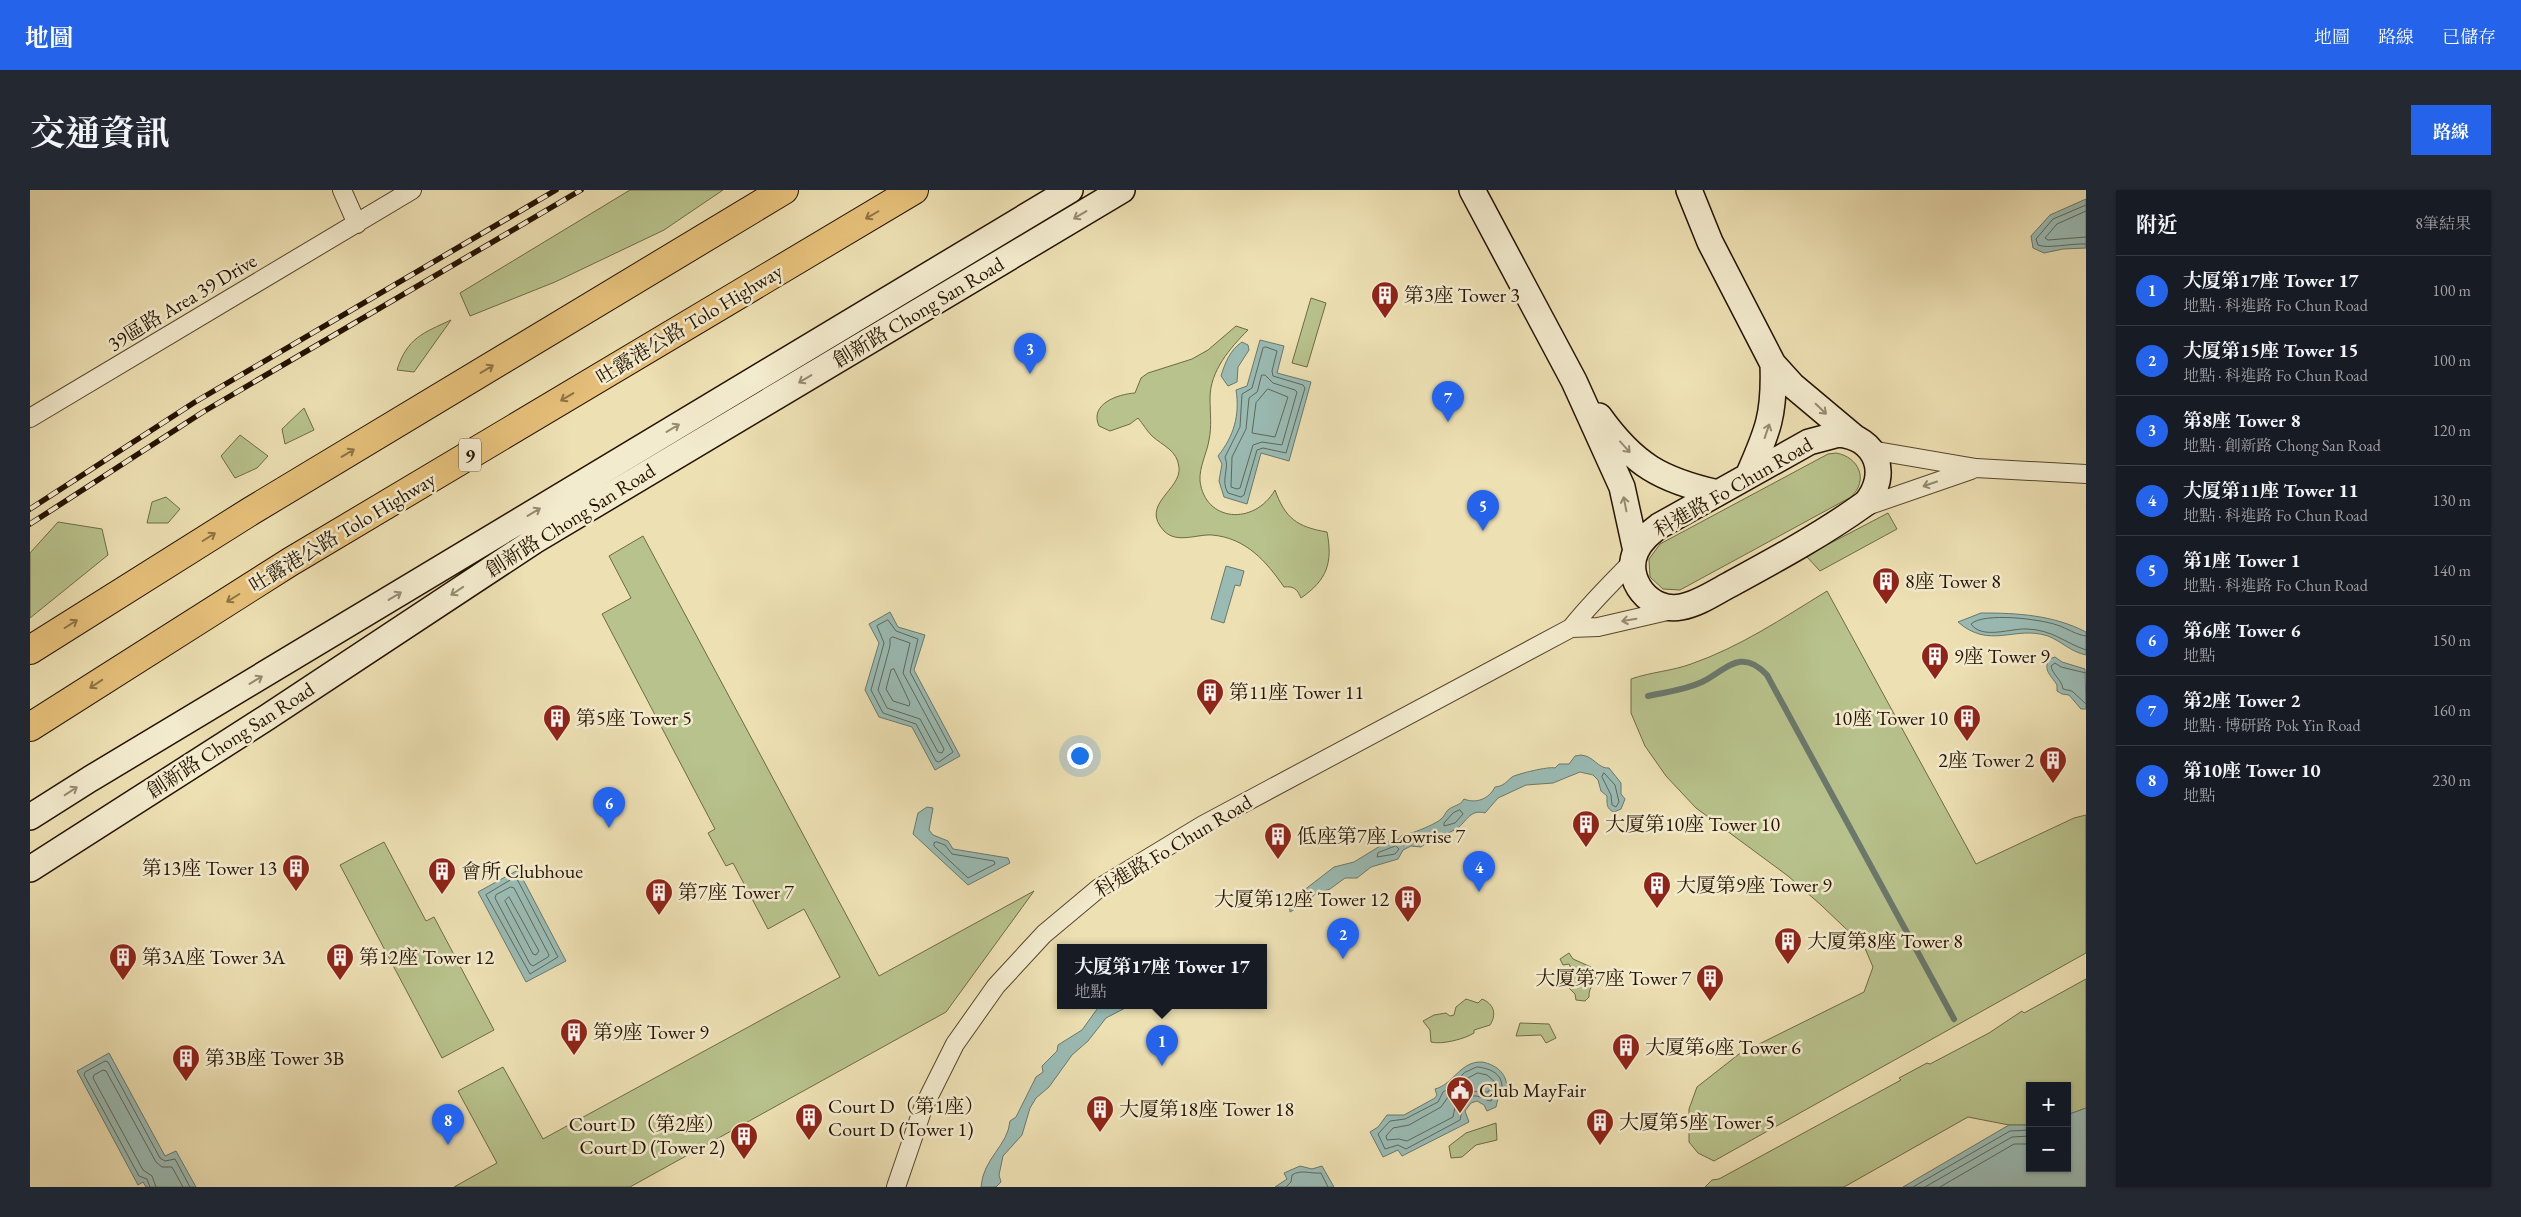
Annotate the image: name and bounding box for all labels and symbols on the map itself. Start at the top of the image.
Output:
one-way arrow [866,210,880,220]
one-way arrow [1074,211,1088,221]
street label: 39區路 Area 39 Drive [103,247,261,357]
street label: 創新路 Chong San Road [828,250,1009,373]
street label: 吐露港公路 Tolo Highway [591,258,787,390]
building icon: 第3座 Tower 3 [1370,280,1400,319]
place label: 第3座 Tower 3 [1404,282,1520,308]
pin: 3 [1014,333,1046,374]
one-way arrow [479,363,493,373]
one-way arrow [798,374,813,384]
pin: 7 [1432,381,1464,422]
one-way arrow [561,392,575,402]
one-way arrow [1815,403,1827,415]
one-way arrow [666,423,680,433]
one-way arrow [1763,424,1772,439]
street label: 科進路 Fo Chun Road [1649,431,1818,543]
road number: 9 [459,438,481,472]
one-way arrow [1619,441,1631,454]
one-way arrow [340,447,354,457]
street label: 創新路 Chong San Road [480,457,660,583]
street label: 吐露港公路 Tolo Highway [244,466,440,598]
one-way arrow [1922,479,1938,489]
pin: 5 [1467,490,1499,531]
one-way arrow [1620,496,1629,512]
one-way arrow [527,506,541,516]
one-way arrow [201,532,215,542]
building icon: 8座 Tower 8 [1871,566,1901,605]
place label: 8座 Tower 8 [1905,568,2001,594]
one-way arrow [451,586,465,596]
one-way arrow [387,590,401,600]
one-way arrow [227,593,241,603]
one-way arrow [1621,616,1637,626]
one-way arrow [64,619,78,629]
building icon: 9座 Tower 9 [1920,641,1950,680]
place label: 9座 Tower 9 [1954,643,2050,669]
one-way arrow [248,674,262,684]
street label: 創新路 Chong San Road [141,675,320,804]
building icon: 第11座 Tower 11 [1195,677,1225,716]
place label: 第11座 Tower 11 [1229,679,1364,705]
one-way arrow [89,680,103,690]
building icon: 第5座 Tower 5 [542,703,572,742]
building icon: 10座 Tower 10 [1952,703,1982,742]
place label: 第5座 Tower 5 [576,705,692,731]
place label: 10座 Tower 10 [1833,705,1948,731]
your location [1067,743,1093,769]
building icon: 2座 Tower 2 [2038,745,2068,784]
place label: 2座 Tower 2 [1938,747,2034,773]
one-way arrow [64,786,78,796]
pin: 6 [593,787,625,828]
street label: 科進路 Fo Chun Road [1090,788,1257,903]
building icon: 大厦第10座 Tower 10 [1571,809,1601,848]
place label: 大厦第10座 Tower 10 [1605,811,1780,837]
building icon: 低座第7座 Lowrise 7 [1263,821,1293,860]
place label: 低座第7座 Lowrise 7 [1297,823,1465,849]
pin: 4 [1463,851,1495,892]
building icon: 第13座 Tower 13 [281,853,311,892]
place label: 第13座 Tower 13 [142,855,277,881]
building icon: 會所 Clubhoue [427,856,457,895]
place label: 會所 Clubhoue [461,858,583,884]
building icon: 大厦第9座 Tower 9 [1642,870,1672,909]
place label: 大厦第9座 Tower 9 [1676,872,1832,898]
building icon: 第7座 Tower 7 [644,877,674,916]
place label: 第7座 Tower 7 [678,879,794,905]
building icon: 大厦第12座 Tower 12 [1393,884,1423,923]
place label: 大厦第12座 Tower 12 [1214,886,1389,912]
pin: 2 [1327,918,1359,959]
building icon: 大厦第8座 Tower 8 [1773,926,1803,965]
place label: 大厦第8座 Tower 8 [1807,928,1963,954]
building icon: 第3A座 Tower 3A [108,942,138,981]
building icon: 第12座 Tower 12 [325,942,355,981]
place label: 第3A座 Tower 3A [142,944,286,970]
place label: 第12座 Tower 12 [359,944,494,970]
building icon: 大厦第7座 Tower 7 [1695,963,1725,1002]
place label: 大厦第7座 Tower 7 [1535,965,1691,991]
building icon: 第9座 Tower 9 [559,1017,589,1056]
place label: 第9座 Tower 9 [593,1019,709,1045]
pin: 1 [1146,1025,1178,1066]
building icon: 大厦第6座 Tower 6 [1611,1032,1641,1071]
place label: 大厦第6座 Tower 6 [1645,1034,1801,1060]
building icon: 第3B座 Tower 3B [171,1043,201,1082]
place label: 第3B座 Tower 3B [205,1045,344,1071]
public building icon: Club MayFair [1445,1075,1475,1114]
place label: Club MayFair [1479,1077,1587,1103]
place label: Court D（第1座） Court D (Tower 1) [828,1093,984,1142]
building icon: 大厦第18座 Tower 18 [1085,1094,1115,1133]
place label: 大厦第18座 Tower 18 [1119,1096,1294,1122]
building icon: Court D（第1座） Court D (Tower 1) [794,1102,824,1141]
pin: 8 [432,1104,464,1145]
building icon: 大厦第5座 Tower 5 [1585,1107,1615,1146]
place label: 大厦第5座 Tower 5 [1619,1109,1775,1135]
place label: Court D（第2座） Court D (Tower 2) [569,1111,725,1160]
building icon: Court D（第2座） Court D (Tower 2) [729,1121,759,1160]

